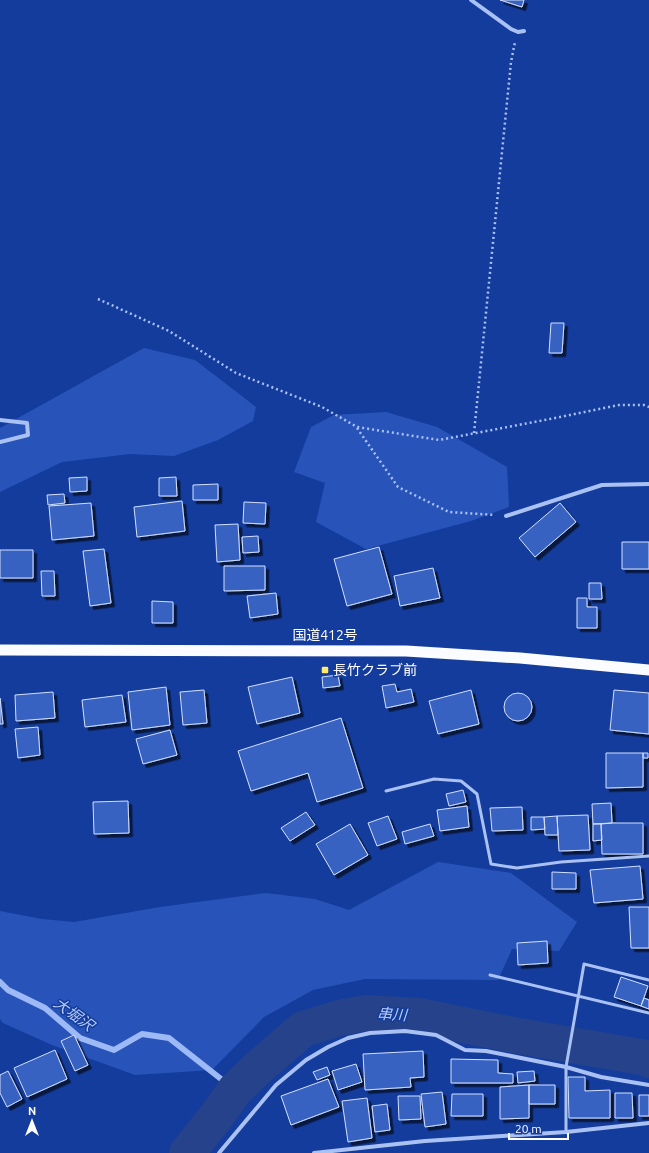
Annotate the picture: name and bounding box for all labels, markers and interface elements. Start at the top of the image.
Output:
street label: 国道412号 [292,627,358,643]
place label: 長竹クラブ前 [333,662,417,678]
marker: 長竹クラブ前 [320,665,330,675]
water label: 大堀沢 [51,994,99,1035]
water label: 串川 [376,1004,410,1024]
north arrow [12,1101,52,1141]
text: N [28,1105,36,1117]
scale bar [509,1115,568,1141]
text: 20 m [515,1122,542,1135]

